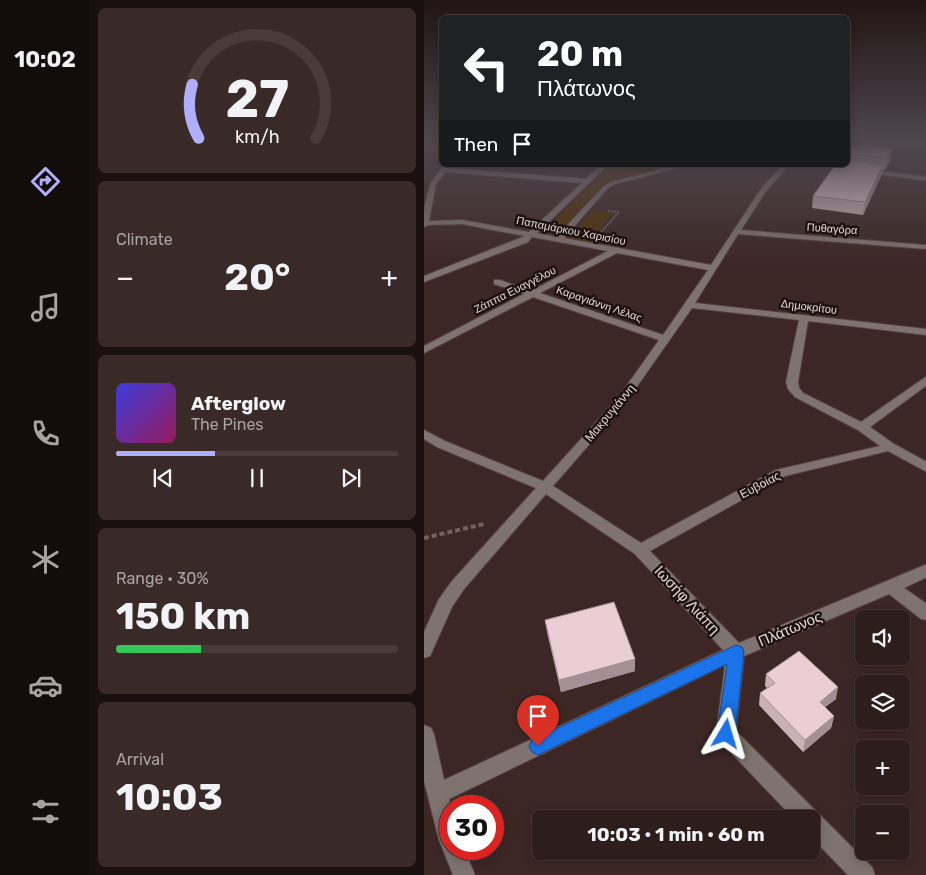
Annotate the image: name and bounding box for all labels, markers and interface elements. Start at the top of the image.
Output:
text: 20 m [537,33,623,75]
icon: left [454,35,519,100]
text: 10:02 [14,46,76,73]
text: 27 [225,68,289,130]
text: Πλάτωνος [537,75,636,102]
text: km/h [235,126,279,147]
icon: arrive [508,130,536,158]
text: Then [454,133,498,156]
icon: directions [28,164,63,199]
street label: Παπαμάρκου Χαρισίου [515,214,627,248]
street label: Πυθαγόρα [806,221,858,237]
text: Climate [116,230,173,249]
text: 20° [224,254,290,300]
text: − [116,261,134,294]
text: + [381,261,398,294]
street label: Ζάππα Ευαγγέλου [472,264,558,316]
street label: Καραγιάννη Λέλας [555,283,643,325]
icon: music [28,290,63,325]
street label: Δημοκρίτου [780,297,838,317]
street label: Μακρυγιάννη [582,381,638,445]
text: Afterglow [191,392,286,415]
text: The Pines [191,415,264,434]
icon: phone [28,416,63,451]
icon: previous [149,464,177,492]
icon: pause [243,464,271,492]
icon: next [337,464,365,492]
street label: Ευβoίας [737,468,783,501]
icon: climate [28,542,63,577]
street label: Ιωσήφ Λιάπη [651,562,723,638]
text: Range · 30% [116,569,209,588]
text: 150 km [116,593,250,639]
street label: Πλάτωνος [756,608,824,650]
map controls [855,610,910,860]
button: sound [855,610,910,665]
icon: car [28,668,63,703]
button: layers [855,675,910,730]
pin [517,695,559,746]
icon: arrive [524,702,552,730]
position arrow [699,707,751,759]
button: + [855,740,910,795]
text: Arrival [116,750,164,769]
text: 10:03 [116,774,223,820]
icon: filters [28,794,63,829]
speed limit sign: 30 [439,795,504,860]
button: − [855,805,910,860]
text: 10:03 · 1 min · 60 m [587,823,765,846]

